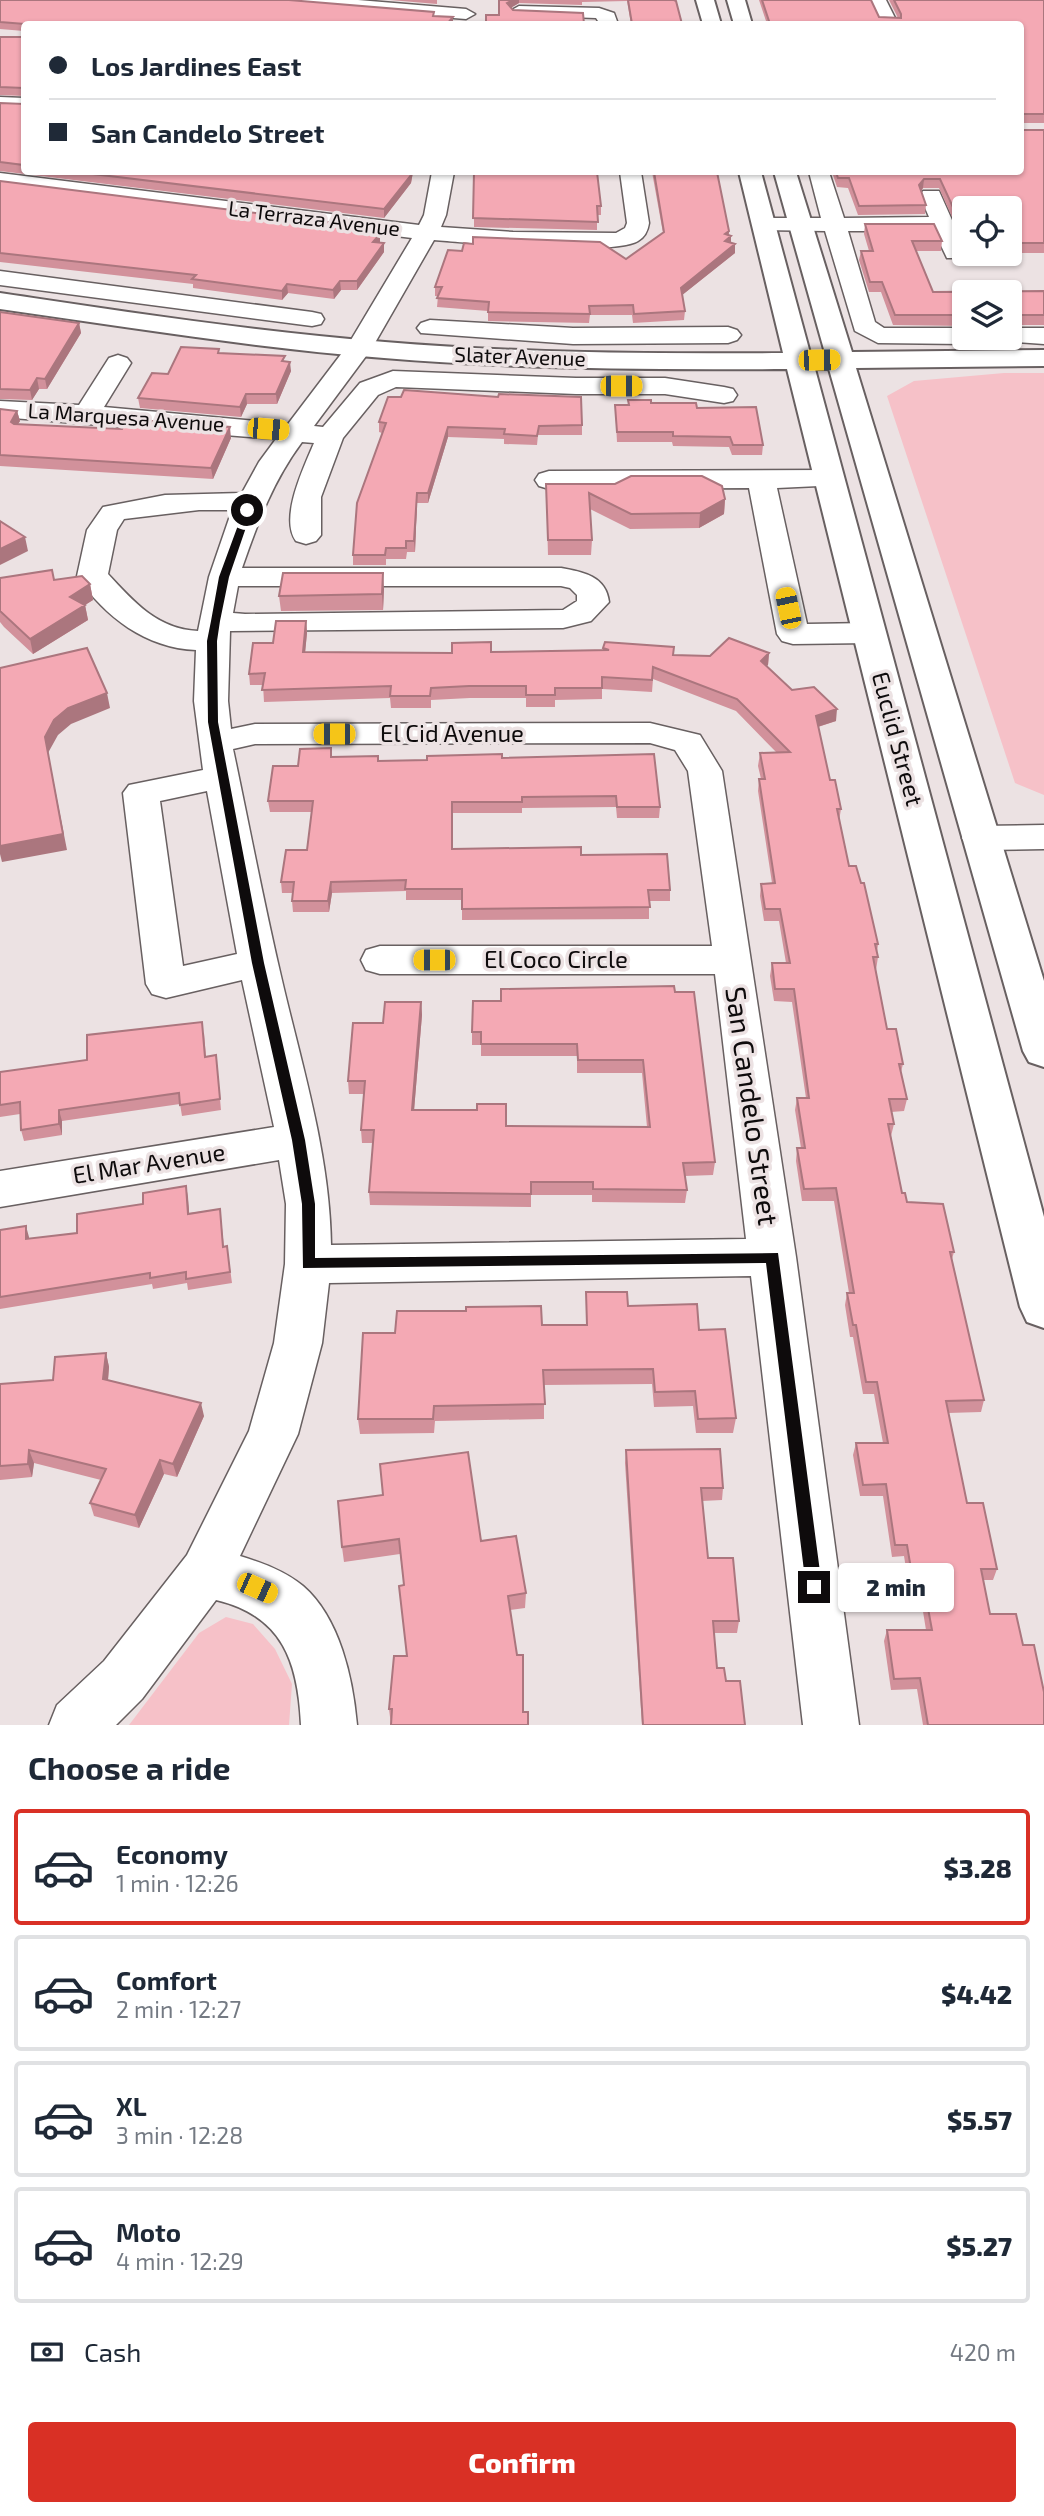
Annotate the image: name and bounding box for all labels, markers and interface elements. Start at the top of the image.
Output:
text: Los Jardines East [91,50,301,81]
text: San Candelo Street [91,117,324,148]
street label: La Terraza Avenue [227,195,401,240]
map controls [952,196,1022,350]
button: locate [952,196,1022,266]
button: layers [952,280,1022,350]
street label: Slater Avenue [454,341,586,370]
car [798,349,841,371]
car [601,376,643,397]
street label: La Marquesa Avenue [27,397,225,436]
car [247,417,290,441]
route start [231,494,263,526]
car [774,585,803,631]
street label: Euclid Street [867,668,930,809]
street label: El Cid Avenue [380,718,524,747]
car [314,724,356,745]
street label: El Coco Circle [484,944,628,973]
car [414,950,456,971]
street label: San Candelo Street [719,984,787,1227]
street label: El Mar Avenue [71,1136,227,1189]
callout: 2 min [838,1562,954,1612]
car [234,1570,281,1606]
route end [798,1571,830,1603]
text: 2 min [866,1573,926,1601]
text: Choose a ride [28,1748,231,1786]
icon: car [32,1836,95,1899]
text: Economy [116,1838,228,1869]
text: $3.28 [943,1852,1012,1883]
text: 1 min · 12:26 [116,1869,239,1897]
icon: car [32,1962,95,2025]
text: Comfort [116,1964,217,1995]
text: $4.42 [941,1978,1012,2009]
text: 2 min · 12:27 [116,1995,241,2023]
icon: car [32,2088,95,2151]
text: XL [116,2090,147,2121]
text: $5.57 [947,2104,1012,2135]
text: 3 min · 12:28 [116,2121,243,2149]
icon: car [32,2214,95,2277]
text: Moto [116,2216,181,2247]
text: $5.27 [946,2230,1012,2261]
text: 4 min · 12:29 [116,2247,244,2275]
icon: cash [28,2333,66,2371]
text: Cash [84,2336,141,2367]
text: 420 m [950,2338,1016,2366]
button: Confirm [28,2422,1016,2502]

